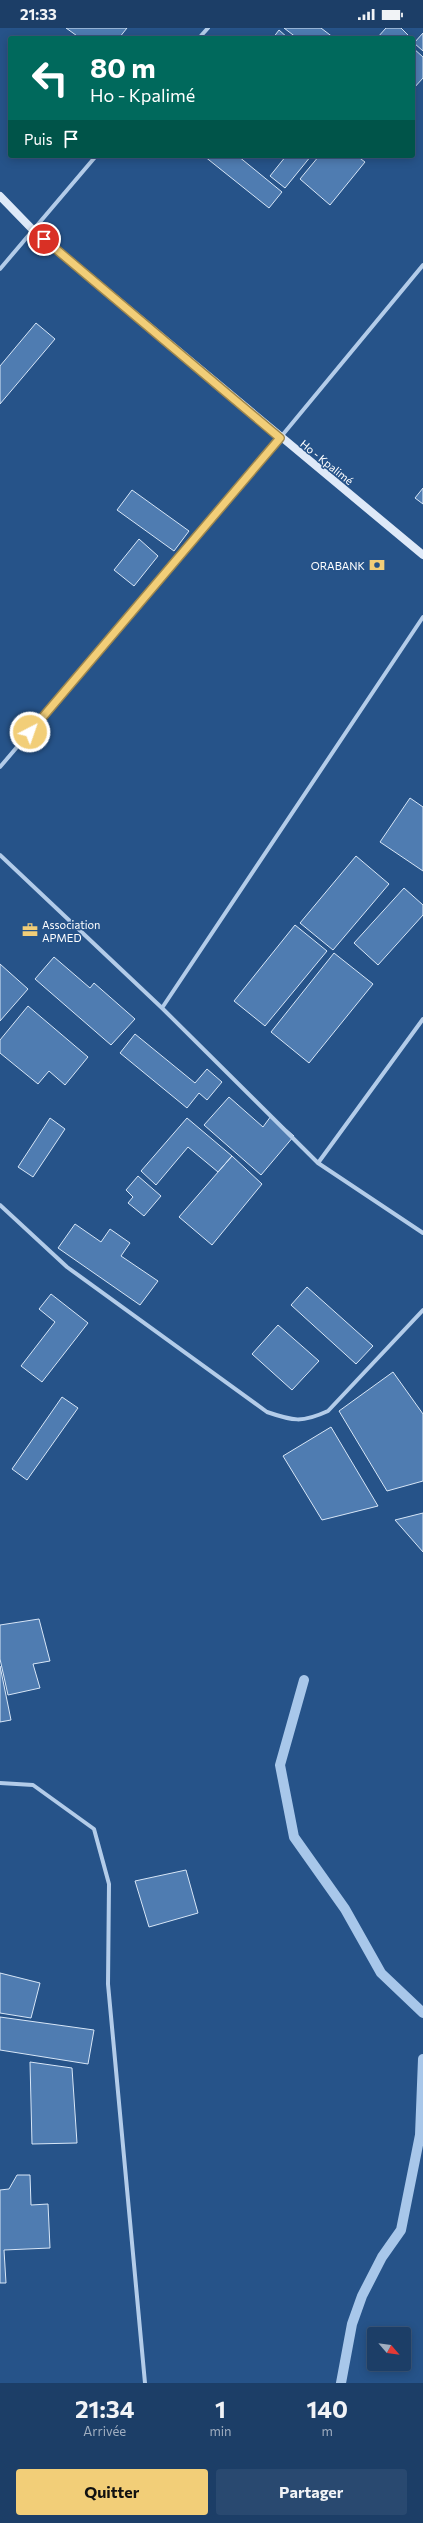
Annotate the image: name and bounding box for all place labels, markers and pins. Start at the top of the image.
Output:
pin [27,222,61,256]
bank icon: ORABANK [368,556,386,574]
place label: ORABANK [311,559,366,572]
place label: Association APMED [42,918,100,944]
office icon: Association APMED [21,921,39,939]

